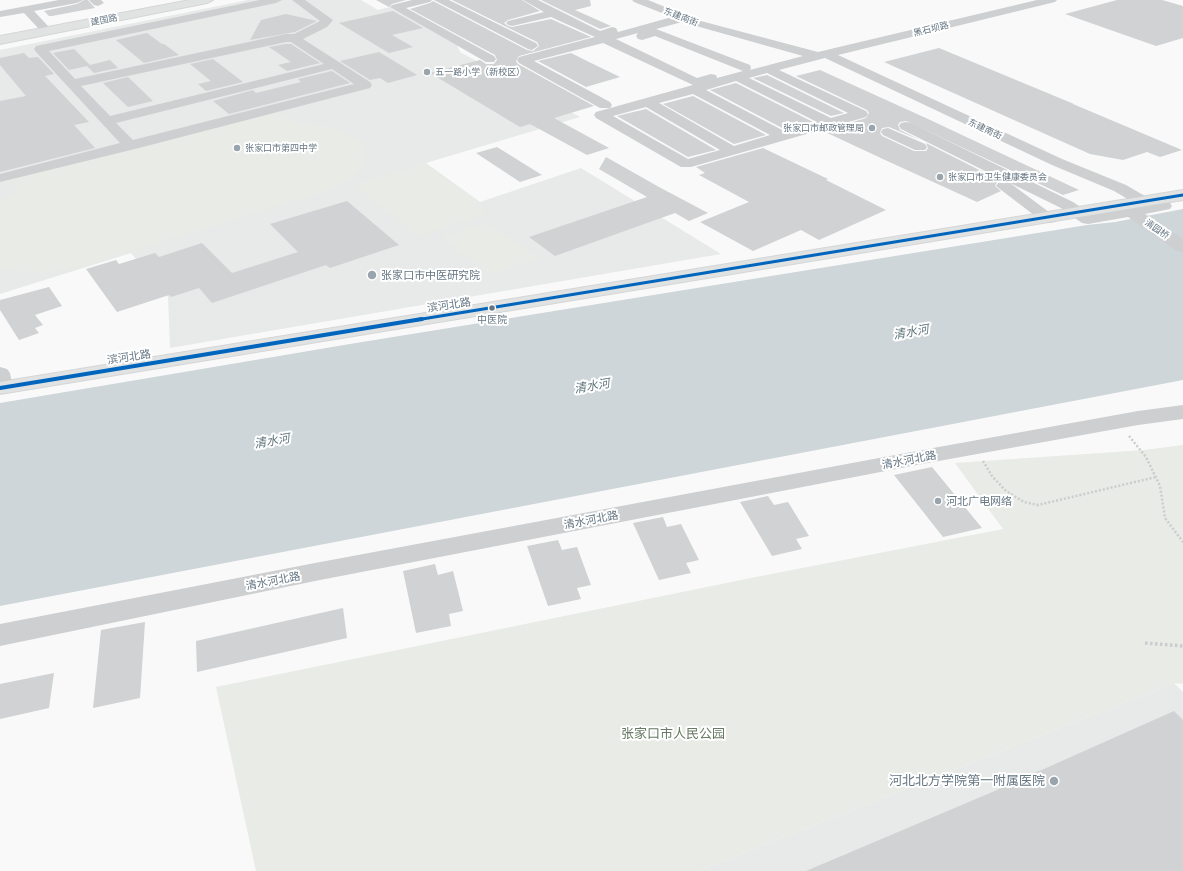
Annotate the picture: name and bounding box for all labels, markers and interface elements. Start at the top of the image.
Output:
street label: 东建南街 [662,6,700,28]
street label: 建国路 [90,12,118,28]
street label: 黑石坝路 [912,19,950,39]
marker: 五一路小学（新校区） [422,67,432,77]
place label: 五一路小学（新校区） [435,67,525,77]
street label: 东建南街 [966,116,1004,142]
place label: 张家口市邮政管理局 [783,123,864,133]
marker: 张家口市邮政管理局 [867,123,877,133]
marker: 张家口市第四中学 [232,143,242,153]
place label: 张家口市第四中学 [245,143,317,153]
marker: 张家口市卫生健康委员会 [935,172,945,182]
place label: 张家口市卫生健康委员会 [948,172,1047,182]
street label: 清园桥 [1143,217,1171,241]
place label: 张家口市中医研究院 [381,268,480,282]
marker: 张家口市中医研究院 [366,269,378,281]
street label: 滨河北路 [426,295,472,315]
marker: 中医院 [487,303,497,313]
place label: 中医院 [477,314,507,326]
water label: 清水河 [892,322,930,342]
street label: 滨河北路 [106,347,152,367]
water label: 清水河 [573,376,611,396]
water label: 清水河 [253,431,291,451]
street label: 清水河北路 [881,448,937,472]
place label: 河北广电网络 [946,494,1012,508]
marker: 河北广电网络 [933,496,943,506]
street label: 清水河北路 [563,508,619,532]
street label: 清水河北路 [245,569,301,593]
park label: 张家口市人民公园 [621,726,725,742]
place label: 河北北方学院第一附属医院 [889,773,1045,789]
marker: 河北北方学院第一附属医院 [1048,775,1060,787]

